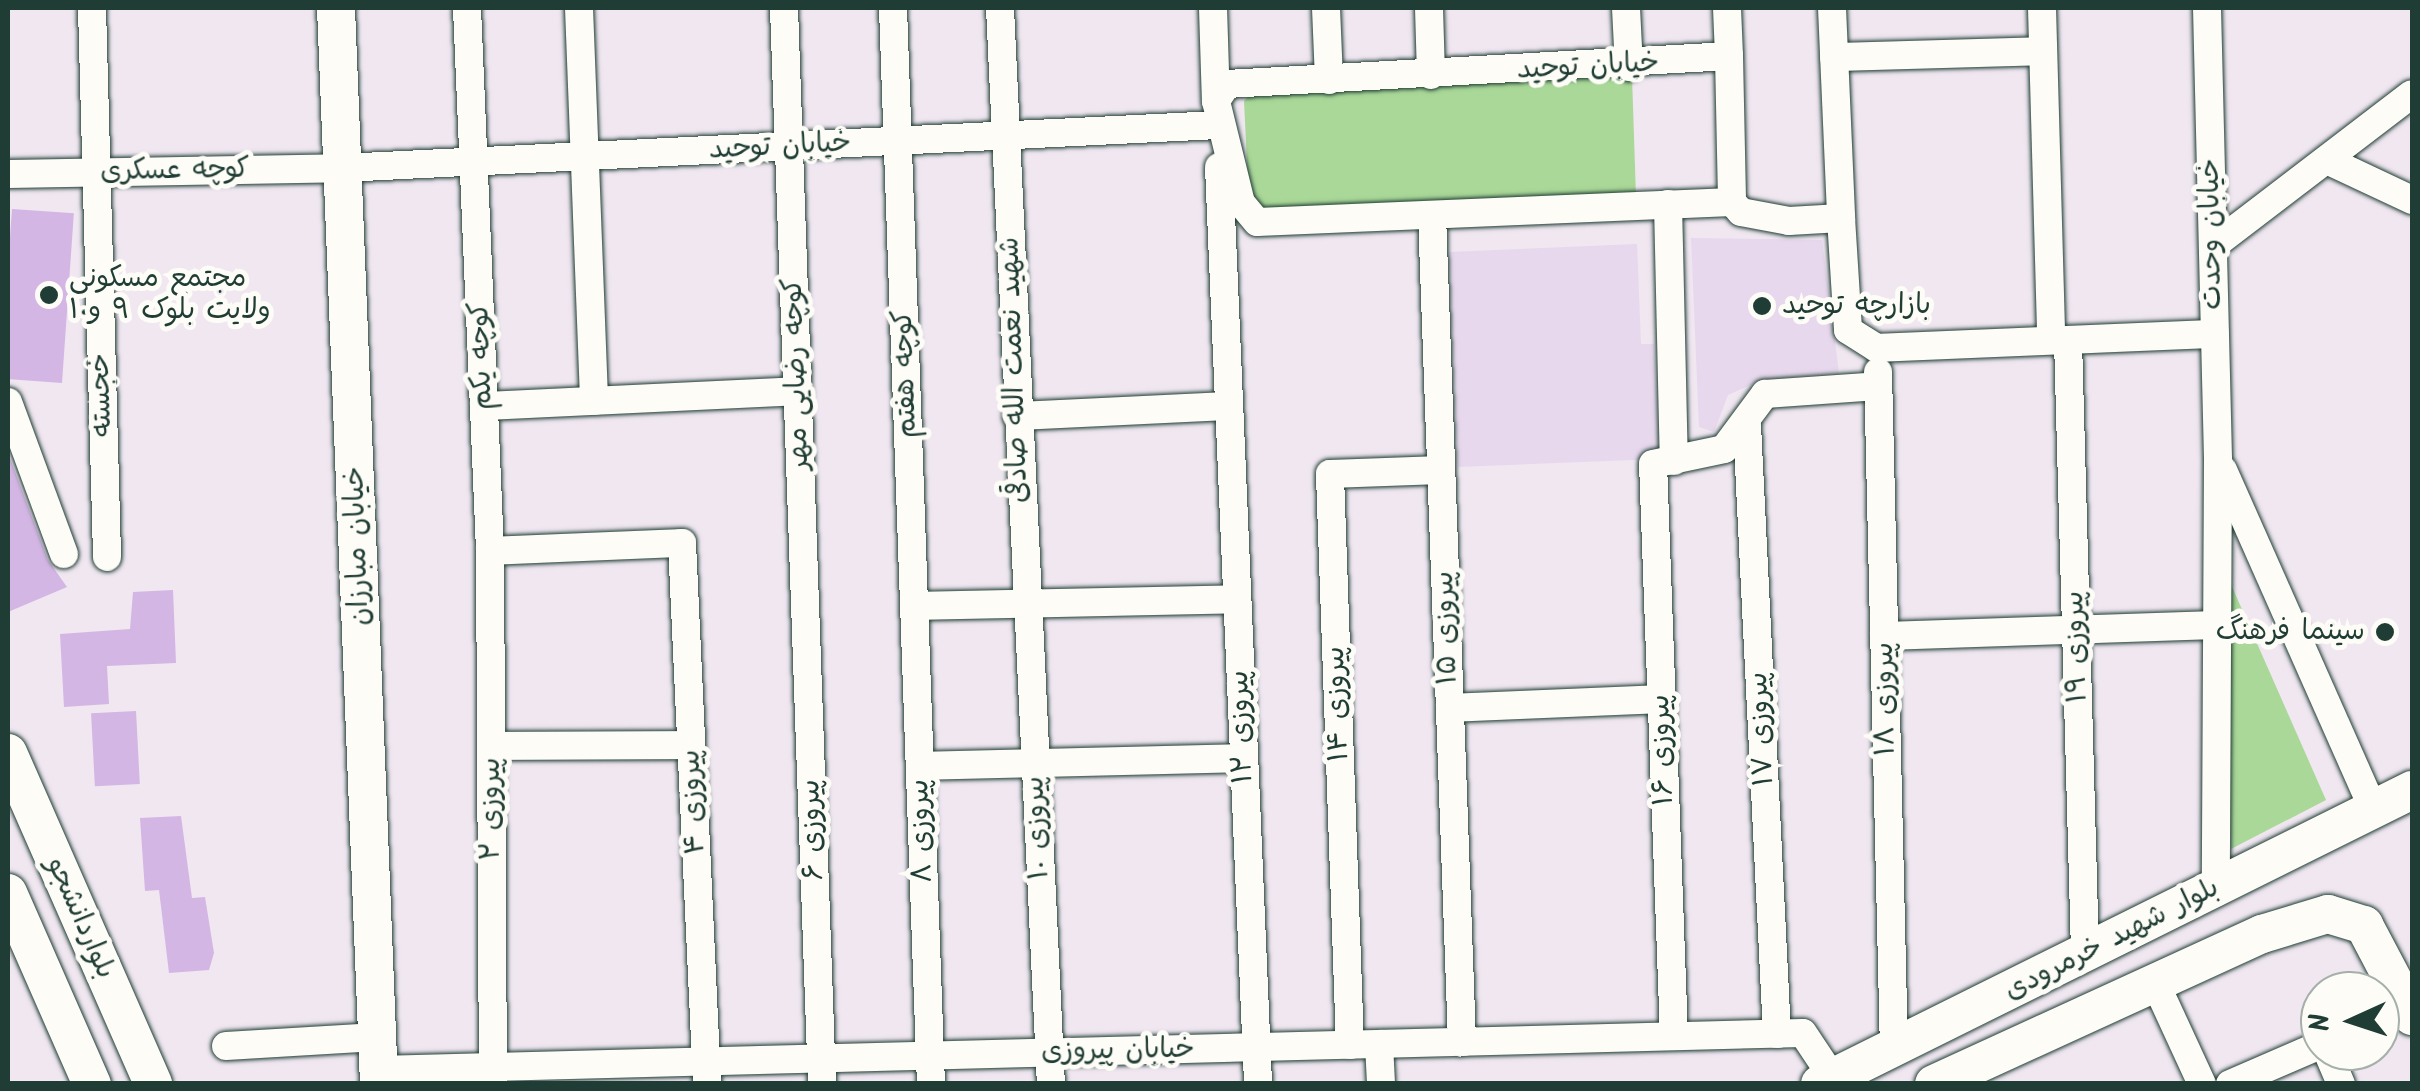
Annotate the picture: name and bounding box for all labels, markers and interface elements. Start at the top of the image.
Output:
street label: خیابان توحید [1516,46,1660,88]
street label: خیابان توحید [708,126,852,168]
street label: کوچه عسکری [100,153,250,189]
street label: خیابان وحدت [2194,158,2230,310]
street label: شهید نعمت الله صادقی [994,236,1036,504]
place label: مجتمع مسکونی ولایت بلوک ۹ و۱۰ [69,262,271,328]
street label: کوچه رضایی مهر [777,277,817,471]
marker: مجتمع مسکونی ولایت بلوک ۹ و۱۰ [38,284,60,306]
place label: بازارچه توحید [1782,289,1931,323]
marker: بازارچه توحید [1751,295,1773,317]
street label: کوچه یکم [463,301,501,411]
street label: کوچه هفتم [887,309,925,439]
street label: خجسته [84,352,120,438]
street label: خیابان مبارزان [338,466,378,626]
street label: پیروزی ۱۵ [1428,571,1466,685]
street label: پیروزی ۱۹ [2058,590,2096,704]
place label: سینما فرهنگ [2216,615,2365,649]
marker: سینما فرهنگ [2374,621,2396,643]
street label: پیروزی ۱۸ [1868,642,1904,756]
street label: پیروزی ۱۴ [1319,646,1357,762]
street label: پیروزی ۱۲ [1223,670,1261,784]
street label: پیروزی ۱۷ [1742,671,1782,787]
street label: پیروزی ۱۶ [1644,694,1682,806]
street label: پیروزی ۴ [674,749,714,855]
street label: پیروزی ۲ [475,757,509,861]
street label: پیروزی ۱۰ [1019,775,1057,881]
street label: پیروزی ۶ [794,779,832,881]
street label: پیروزی ۸ [903,779,941,883]
street label: بلواردانشجو [38,852,122,984]
street label: بلوار شهید خرمرودی [1999,871,2225,1009]
north arrow [2300,971,2400,1071]
text: N [2299,1012,2344,1033]
street label: خیابان پیروزی [1041,1033,1195,1069]

